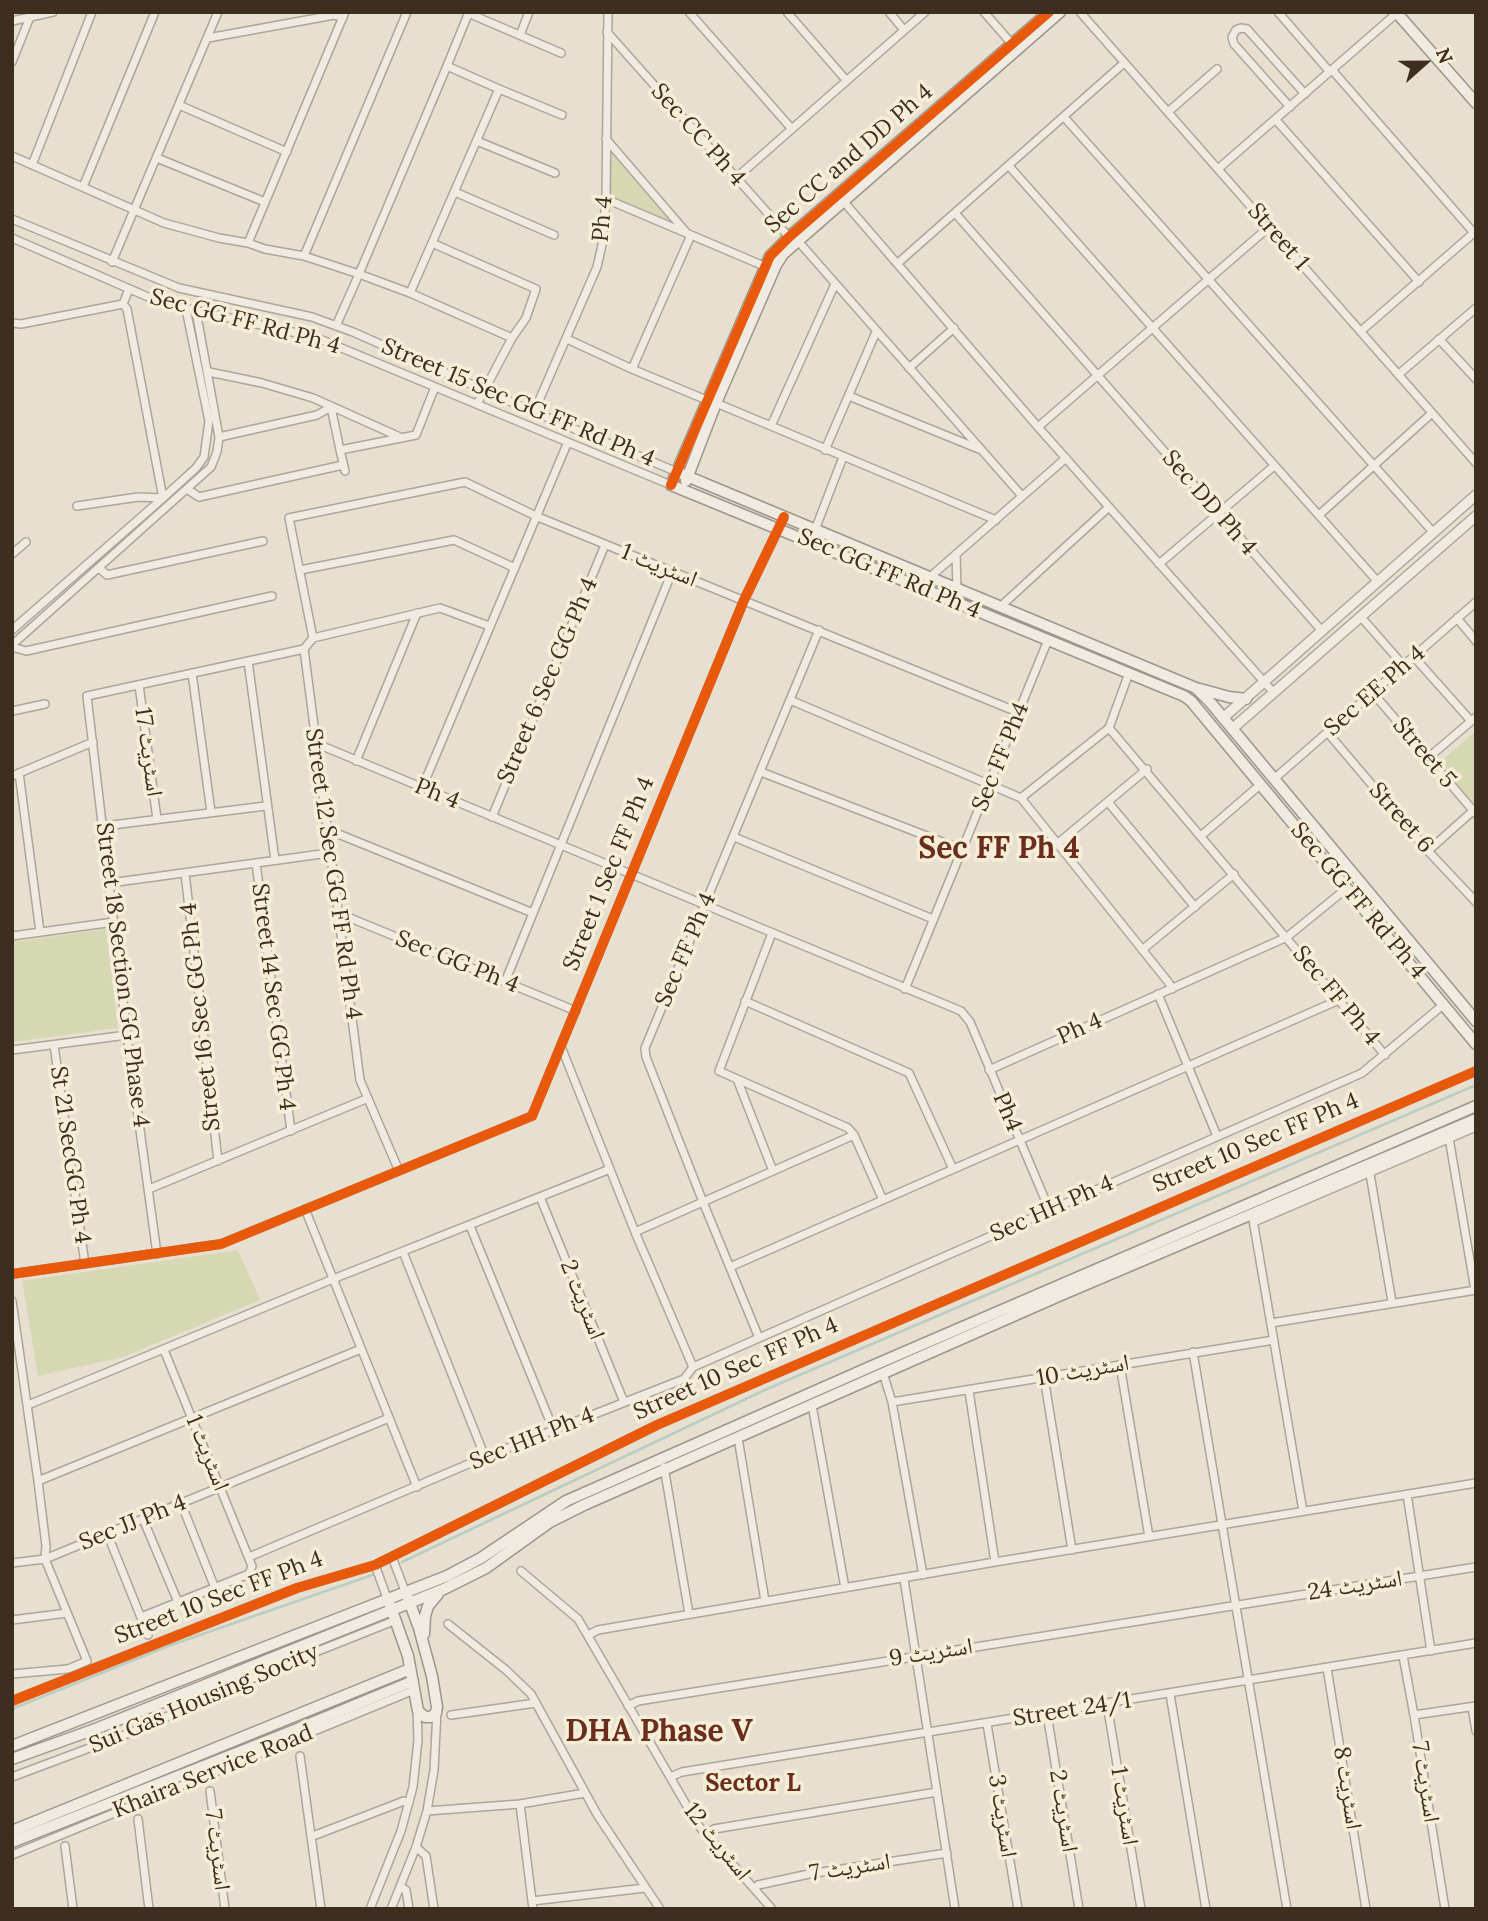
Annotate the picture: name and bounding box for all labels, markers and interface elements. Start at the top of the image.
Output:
north arrow [1390,28,1460,98]
text: N [1431,44,1458,67]
street label: Sec CC Ph 4 [645,78,751,192]
street label: Sec CC and DD Ph 4 [759,78,939,240]
street label: Ph 4 [587,195,619,243]
street label: Street 1 [1241,198,1315,276]
street label: Sec GG FF Rd Ph 4 [147,283,343,361]
street label: Street 15 Sec GG FF Rd Ph 4 [377,333,659,473]
street label: Sec DD Ph 4 [1156,445,1262,561]
street label: Sec GG FF Rd Ph 4 [793,523,985,625]
street label: اسٹریٹ 1 [617,538,701,594]
street label: Street 6 Sec GG Ph 4 [492,574,604,788]
street label: Sec EE Ph 4 [1319,640,1431,742]
street label: Sec FF Ph4 [967,699,1035,815]
street label: اسٹریٹ 17 [128,706,168,798]
street label: Street 5 [1386,712,1462,794]
street label: Street 12 Sec GG FF Rd Ph 4 [299,727,367,1021]
street label: Ph 4 [410,773,464,815]
street label: Street 1 Sec FF Ph 4 [557,773,661,975]
street label: Street 6 [1363,777,1439,859]
street label: Sec GG FF Rd Ph 4 [1284,817,1432,985]
street label: Street 18 Section GG Phase 4 [90,821,154,1129]
district label: Sec FF Ph 4 [918,831,1080,867]
street label: Street 14 Sec GG Ph 4 [245,882,301,1112]
street label: Sec FF Ph 4 [650,889,722,1011]
street label: Street 16 Sec GG Ph 4 [175,901,227,1133]
street label: Sec GG Ph 4 [391,925,523,999]
street label: Sec FF Ph 4 [1287,941,1385,1051]
street label: Ph 4 [1053,1007,1107,1051]
street label: St 21 SecGG Ph 4 [44,1064,96,1246]
street label: Street 10 Sec FF Ph 4 [1149,1087,1363,1199]
street label: Ph4 [986,1088,1028,1136]
street label: Sec HH Ph 4 [986,1170,1118,1248]
street label: اسٹریٹ 2 [554,1256,610,1344]
street label: Street 10 Sec FF Ph 4 [629,1311,843,1427]
street label: اسٹریٹ 10 [1035,1349,1131,1393]
street label: Sec HH Ph 4 [466,1402,598,1476]
street label: اسٹریٹ 1 [179,1411,235,1495]
street label: Sec JJ Ph 4 [75,1489,191,1557]
street label: Street 10 Sec FF Ph 4 [111,1546,327,1650]
street label: اسٹریٹ 24 [1306,1565,1404,1607]
street label: اسٹریٹ 9 [887,1633,975,1673]
street label: Sui Gas Housing Socity [85,1638,323,1760]
street label: Street 24/1 [1011,1687,1133,1733]
district label: DHA Phase V [565,1714,753,1750]
street label: Khaira Service Road [109,1719,317,1825]
street label: اسٹریٹ 7 [1405,1740,1445,1824]
street label: اسٹریٹ 8 [1327,1744,1367,1832]
street label: اسٹریٹ 1 [1104,1765,1144,1847]
street label: اسٹریٹ 2 [1043,1768,1083,1854]
district label: Sector L [705,1770,801,1798]
street label: اسٹریٹ 3 [982,1772,1022,1860]
street label: اسٹریٹ 12 [677,1798,757,1886]
street label: اسٹریٹ 7 [198,1808,236,1892]
street label: اسٹریٹ 7 [808,1848,892,1888]

